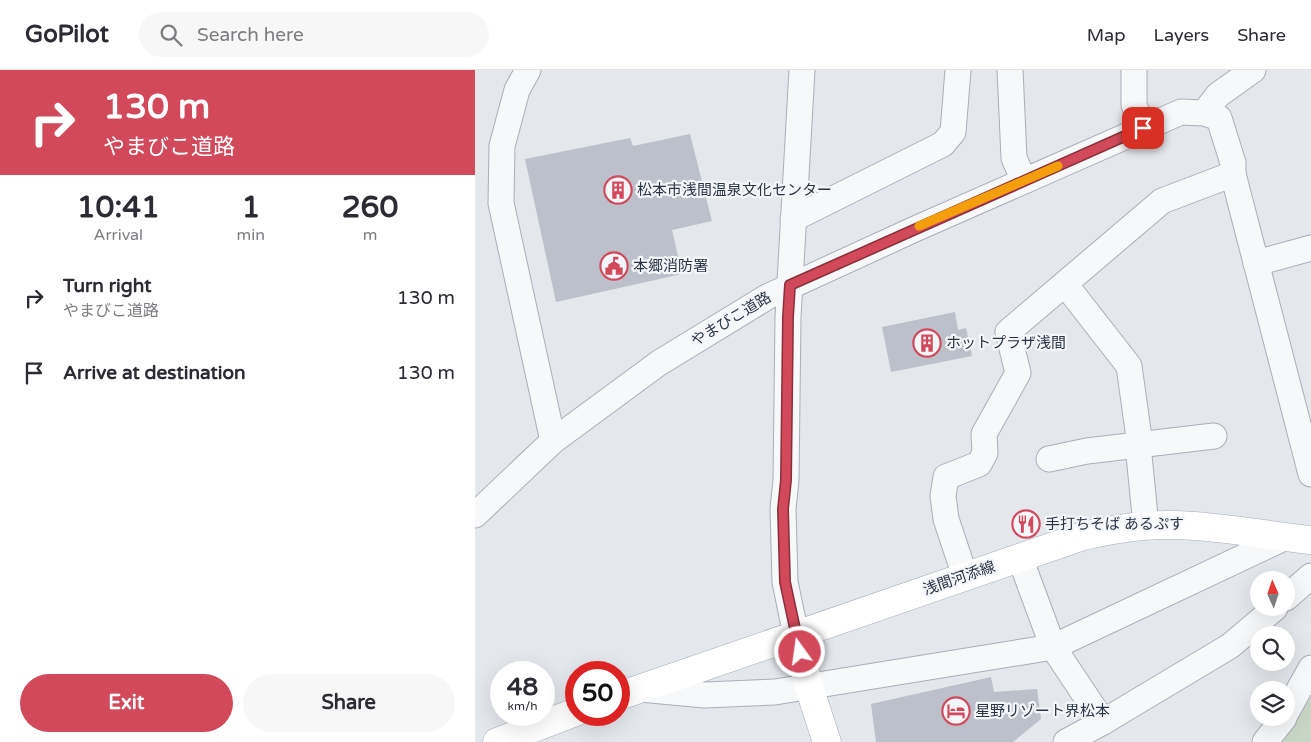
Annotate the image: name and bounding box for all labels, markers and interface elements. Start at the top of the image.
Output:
search box [139,12,489,57]
text: GoPilot [25,20,109,49]
icon: search [157,21,185,49]
text: Search here [197,24,304,46]
text: Map [1087,24,1126,46]
text: Layers [1154,24,1209,46]
text: Share [1237,24,1286,46]
text: 130 m [103,86,210,128]
icon: right [20,90,85,155]
pin [1122,107,1164,149]
icon: arrive [1129,114,1157,142]
text: やまびこ道路 [103,134,235,160]
building icon: 松本市浅間温泉文化センター [603,175,633,205]
place label: 松本市浅間温泉文化センター [637,181,832,199]
text: 10:41 [77,189,160,226]
text: 1 [241,189,260,226]
text: 260 [342,189,398,226]
text: Arrival [94,225,143,245]
text: min [237,225,265,245]
text: m [363,225,377,245]
public building icon: 本郷消防署 [599,251,629,281]
place label: 本郷消防署 [633,257,708,275]
text: Turn right [63,275,151,297]
icon: right [20,284,48,312]
text: 130 m [397,287,455,309]
street label: やまびこ道路 [688,288,774,350]
text: やまびこ道路 [63,301,159,321]
building icon: ホットプラザ浅間 [912,328,942,358]
place label: ホットプラザ浅間 [946,334,1066,352]
icon: arrive [20,359,48,387]
text: Arrive at destination [63,362,246,384]
text: 130 m [397,362,455,384]
restaurant icon: 手打ちそば あるぷす [1011,509,1041,539]
place label: 手打ちそば あるぷす [1045,515,1184,533]
street label: 浅間河添線 [921,557,997,599]
north arrow [1250,571,1295,616]
map controls [1250,571,1295,726]
position arrow [773,625,825,677]
button: search [1250,626,1295,671]
speed limit sign: 50 [565,661,630,726]
text: 48 [507,672,538,702]
button: Exit [20,674,233,732]
button: Share [243,674,455,732]
button: layers [1250,681,1295,726]
hotel icon: 星野リゾート界松本 [941,696,971,726]
text: km/h [507,699,538,713]
place label: 星野リゾート界松本 [975,702,1110,720]

